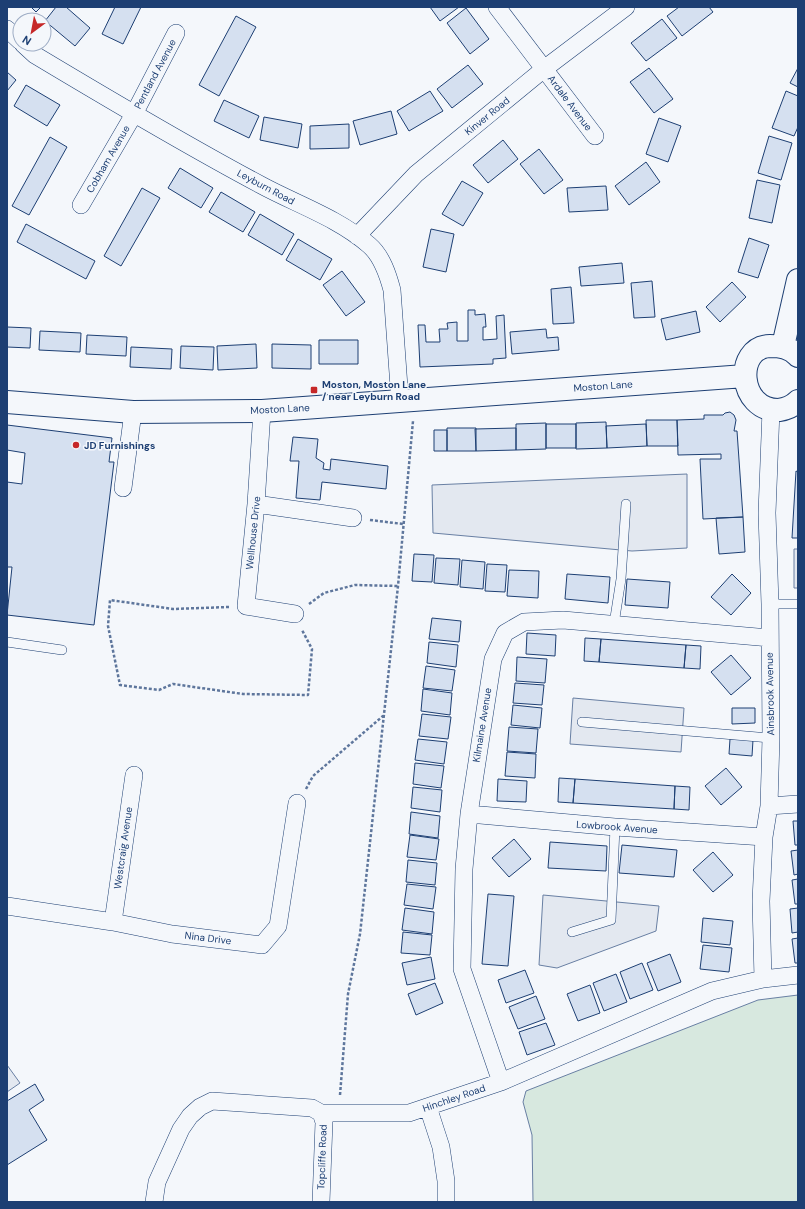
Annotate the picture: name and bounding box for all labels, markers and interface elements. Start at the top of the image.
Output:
north arrow [12,12,52,52]
text: N [20,32,34,49]
street label: Pentland Avenue [131,37,179,111]
street label: Ardale Avenue [545,73,595,134]
street label: Kinver Road [462,94,512,138]
street label: Cobham Avenue [83,123,133,195]
street label: Leyburn Road [235,166,297,208]
street label: Moston Lane [573,377,633,395]
place label: Moston, Moston Lane / near Leyburn Road [322,378,426,403]
marker: Moston, Moston Lane / near Leyburn Road [309,385,319,395]
street label: Moston Lane [250,401,310,417]
place label: JD Furnishings [84,439,155,452]
marker: JD Furnishings [71,440,81,450]
street label: Wellhouse Drive [243,495,263,570]
street label: Ainsbrook Avenue [763,652,777,736]
street label: Kilmaine Avenue [470,686,494,763]
street label: Westcraig Avenue [111,806,135,890]
street label: Lowbrook Avenue [576,818,659,836]
street label: Nina Drive [184,929,232,947]
street label: Hinchley Road [421,1081,487,1115]
street label: Topcliffe Road [314,1124,330,1190]

